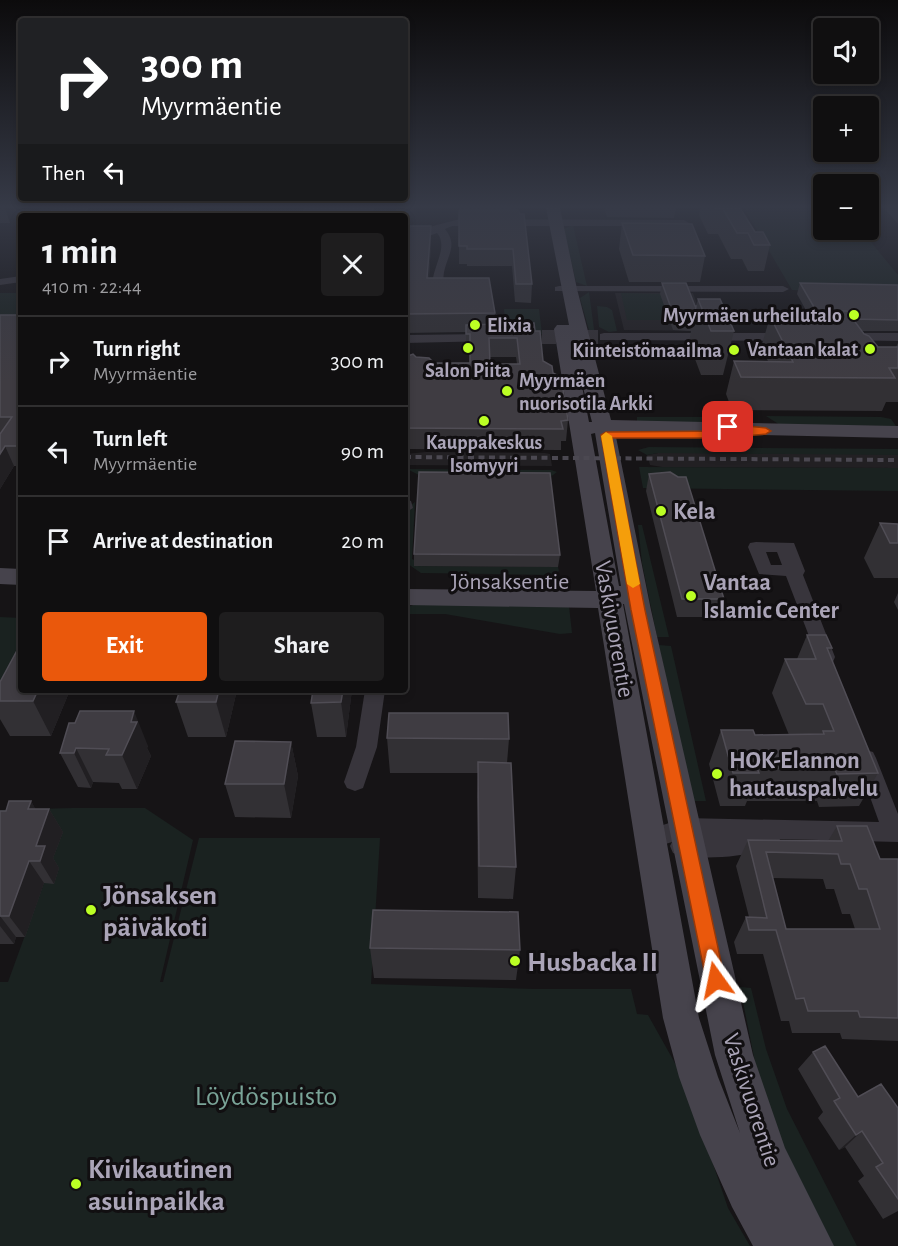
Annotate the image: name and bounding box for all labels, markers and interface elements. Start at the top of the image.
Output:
map controls [813,18,879,240]
button: sound [813,18,879,84]
icon: right [42,42,120,120]
text: 300 m [141,44,243,86]
text: Myyrmäentie [141,93,282,120]
button: + [813,96,879,162]
icon: left [98,156,131,189]
text: Then [42,162,86,184]
button: − [813,174,879,240]
button: close [321,233,384,296]
text: 1 min [42,234,118,270]
text: 410 m · 22:44 [42,277,142,297]
place label: Myyrmäen urheilutalo [663,306,842,326]
marker: Myyrmäen urheilutalo [847,308,861,322]
place label: Elixia [487,316,532,336]
marker: Elixia [468,318,482,332]
text: Turn right [93,338,180,360]
place label: Vantaan kalat [747,340,858,360]
marker: Salon Piita [461,341,475,355]
place label: Kiinteistömaailma [572,341,722,361]
marker: Vantaan kalat [863,342,877,356]
marker: Kiinteistömaailma [727,343,741,357]
icon: right [42,345,75,378]
text: 300 m [330,350,384,372]
place label: Salon Piita [425,361,511,381]
text: Myyrmäentie [93,364,197,384]
place label: Myyrmäen nuorisotila Arkki [519,371,653,414]
marker: Myyrmäen nuorisotila Arkki [500,384,514,398]
pin [702,401,753,452]
icon: arrive [711,410,744,443]
marker: Kauppakeskus Isomyyri [477,414,491,428]
text: Turn left [93,428,167,450]
place label: Kauppakeskus Isomyyri [426,433,543,476]
icon: left [42,435,75,468]
text: 90 m [341,440,384,462]
text: Myyrmäentie [93,454,197,474]
place label: Kela [673,500,716,524]
marker: Kela [654,504,668,518]
icon: arrive [42,525,75,558]
text: Arrive at destination [93,530,273,552]
text: 20 m [341,530,384,552]
street label: Vaskivuorentie [590,559,638,699]
street label: Jönsaksentie [451,570,569,594]
place label: Vantaa Islamic Center [703,571,840,623]
marker: Vantaa Islamic Center [684,589,698,603]
button: Exit [42,612,207,681]
button: Share [219,612,384,681]
place label: HOK-Elannon hautauspalvelu [729,749,878,801]
marker: HOK-Elannon hautauspalvelu [710,767,724,781]
place label: Jönsaksen päiväkoti [103,882,217,942]
marker: Jönsaksen päiväkoti [84,903,98,917]
position arrow [684,948,748,1012]
place label: Husbacka II [527,949,658,977]
marker: Husbacka II [508,954,522,968]
street label: Vaskivuorentie [718,1031,784,1170]
park label: Löydöspuisto [195,1083,337,1111]
place label: Kivikautinen asuinpaikka [88,1156,233,1216]
marker: Kivikautinen asuinpaikka [69,1177,83,1191]

